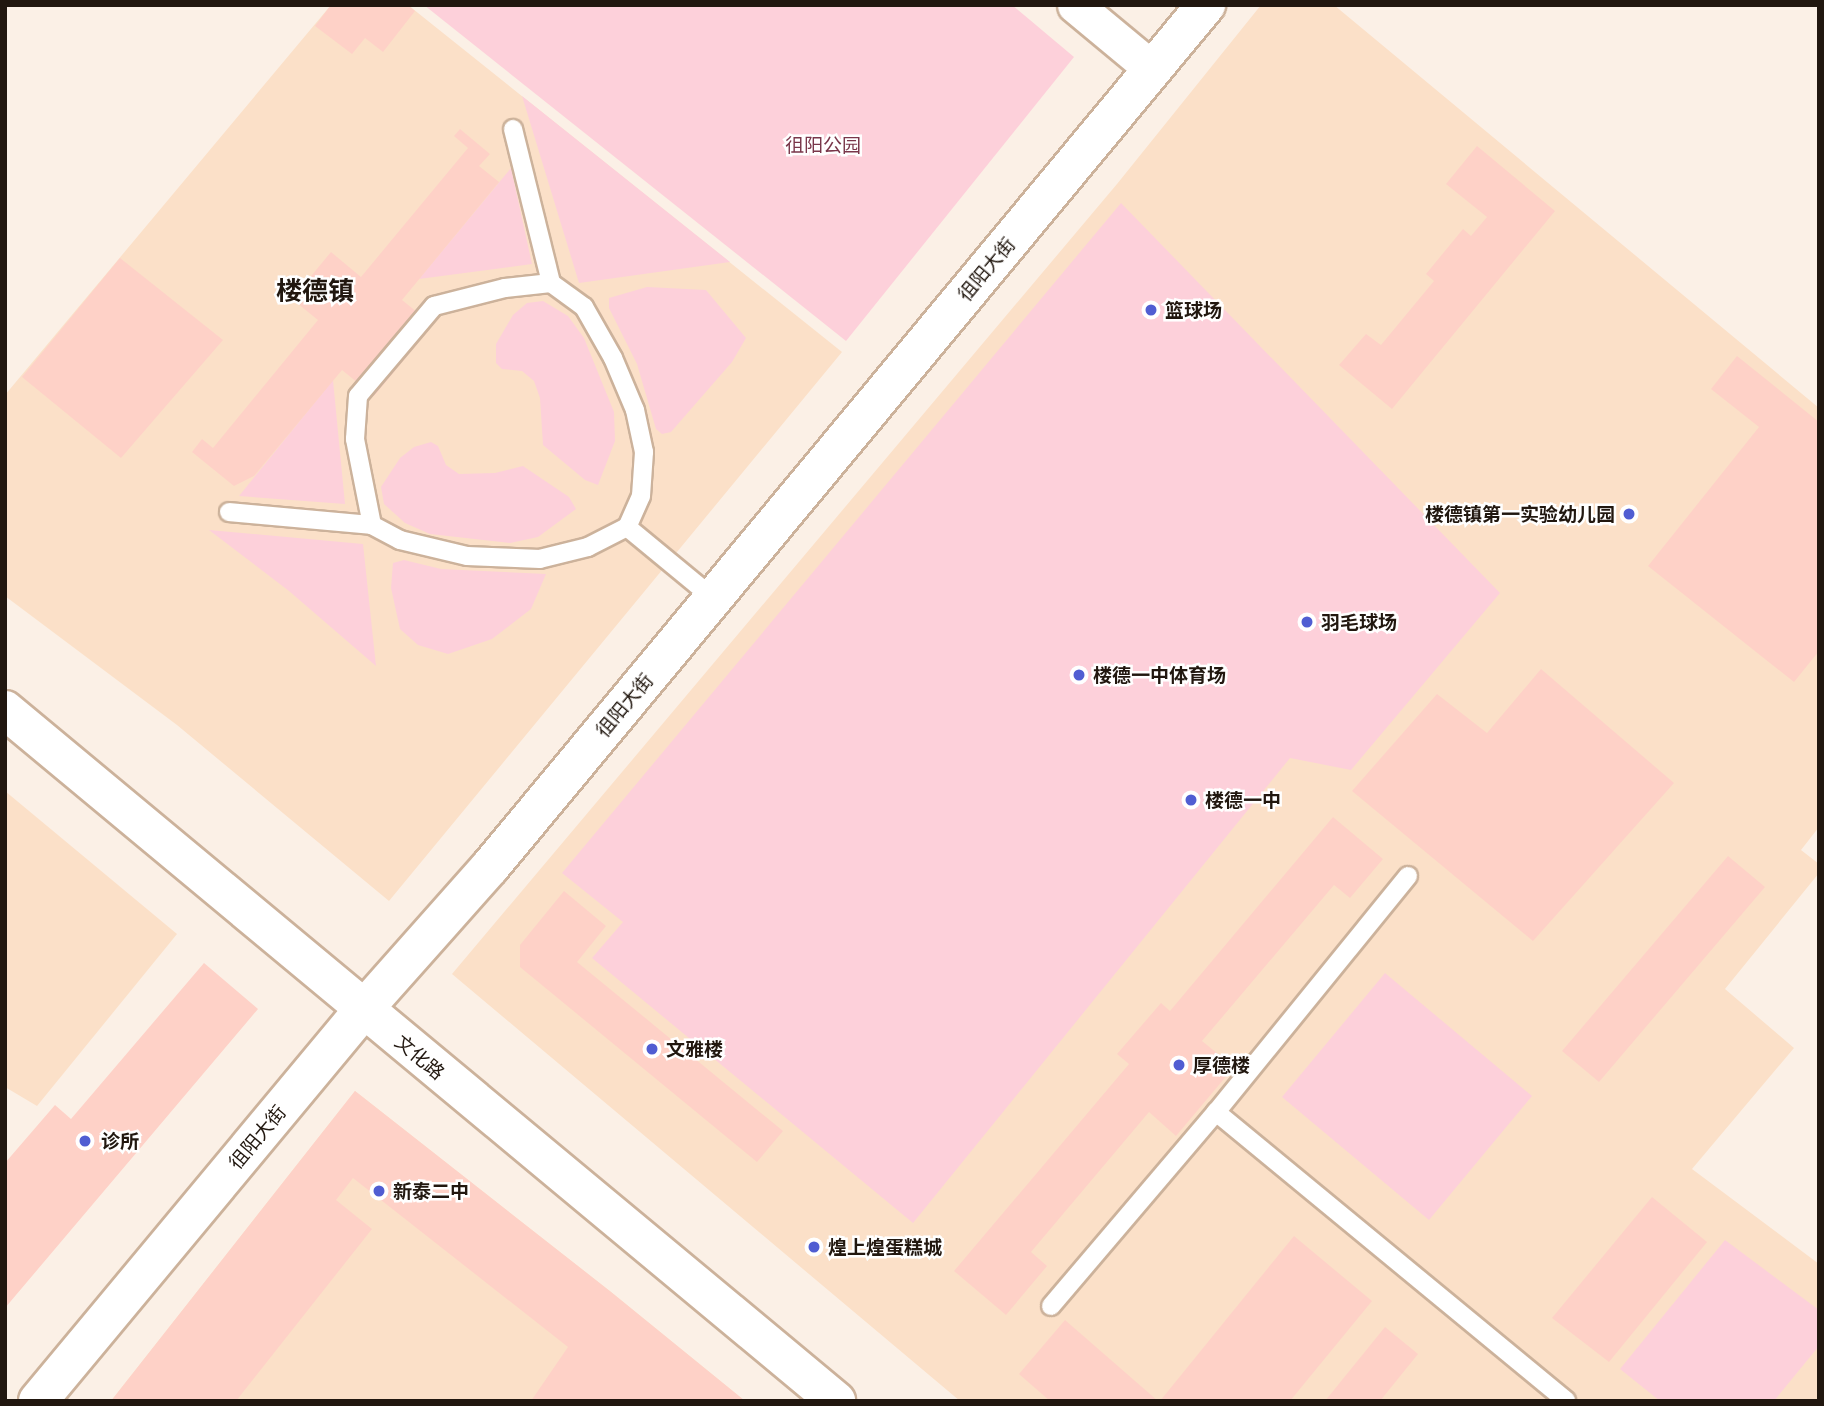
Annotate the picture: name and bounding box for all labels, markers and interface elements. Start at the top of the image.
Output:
park label: 徂阳公园 [785,134,861,156]
street label: 徂阳大街 [953,233,1019,305]
district label: 楼德镇 [276,274,354,306]
place label: 篮球场 [1165,299,1222,321]
marker: 篮球场 [1143,302,1159,318]
place label: 楼德镇第一实验幼儿园 [1425,503,1615,525]
marker: 楼德镇第一实验幼儿园 [1621,506,1637,522]
place label: 羽毛球场 [1321,611,1397,633]
marker: 羽毛球场 [1299,614,1315,630]
place label: 楼德一中体育场 [1093,664,1226,686]
marker: 楼德一中体育场 [1071,667,1087,683]
street label: 徂阳大街 [591,669,657,741]
place label: 楼德一中 [1205,789,1281,811]
marker: 楼德一中 [1183,792,1199,808]
street label: 文化路 [391,1030,449,1084]
place label: 文雅楼 [666,1038,723,1060]
marker: 文雅楼 [644,1041,660,1057]
place label: 厚德楼 [1193,1054,1250,1076]
marker: 厚德楼 [1171,1057,1187,1073]
street label: 徂阳大街 [224,1101,290,1173]
place label: 诊所 [101,1130,139,1152]
marker: 诊所 [75,1131,95,1151]
place label: 新泰二中 [393,1180,469,1202]
marker: 新泰二中 [371,1183,387,1199]
place label: 煌上煌蛋糕城 [828,1236,942,1258]
marker: 煌上煌蛋糕城 [806,1239,822,1255]

